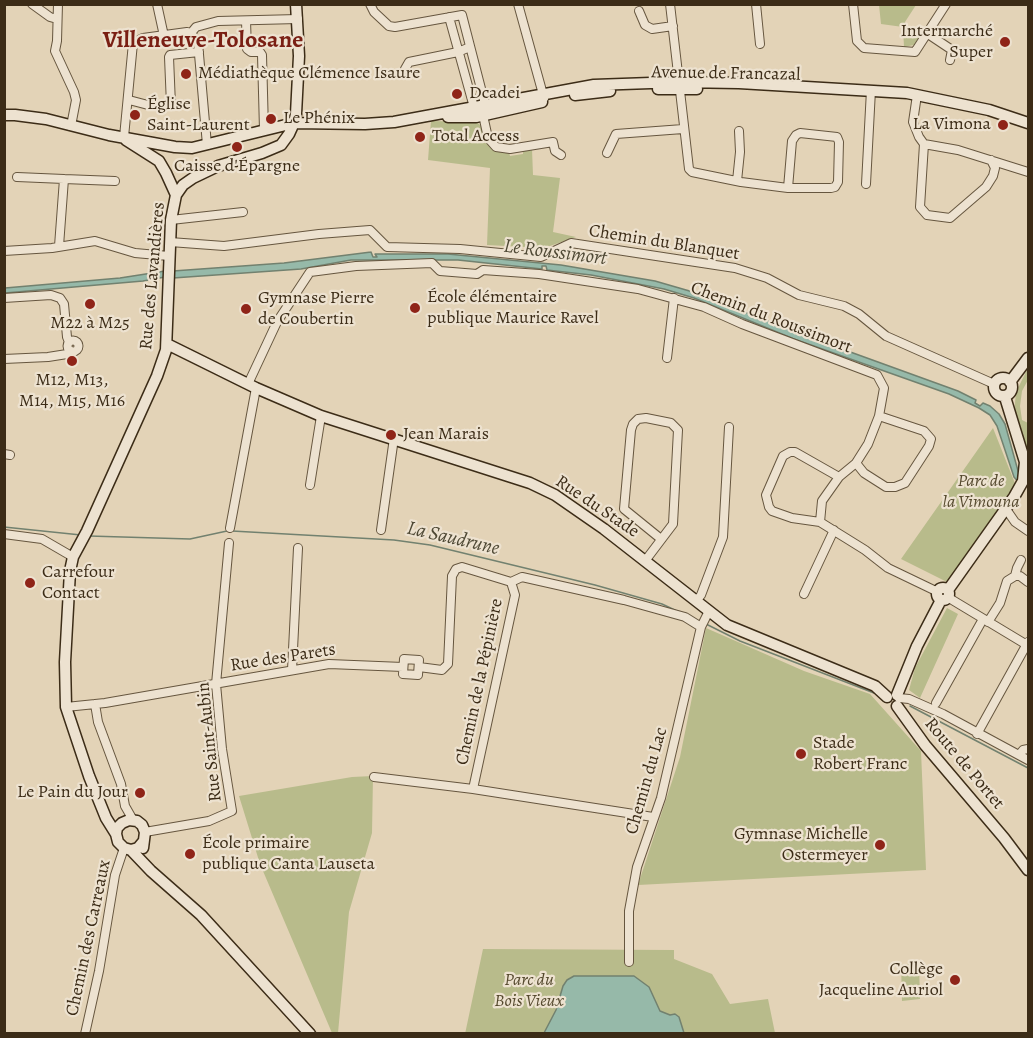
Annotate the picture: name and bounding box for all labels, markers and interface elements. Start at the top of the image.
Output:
place label: Intermarché Super [901,21,993,63]
district label: Villeneuve-Tolosane [103,27,303,55]
marker: Intermarché Super [998,35,1012,49]
street label: Avenue de Francazal [651,62,801,86]
place label: Médiathèque Clémence Isaure [198,63,420,85]
marker: Médiathèque Clémence Isaure [179,67,193,81]
place label: Dcadei [469,83,520,105]
marker: Dcadei [450,87,464,101]
place label: Église Saint-Laurent [147,94,250,136]
marker: Église Saint-Laurent [128,108,142,122]
place label: Le Phénix [283,108,355,130]
marker: Le Phénix [264,112,278,126]
place label: La Vimona [912,114,991,136]
marker: La Vimona [996,118,1010,132]
place label: Total Access [432,126,519,148]
marker: Total Access [413,130,427,144]
marker: Caisse d'Épargne [230,140,244,154]
place label: Caisse d'Épargne [174,156,300,178]
street label: Rue des Lavandières [136,201,170,351]
street label: Chemin du Blanquet [587,220,741,266]
water label: Le Roussimort [502,235,608,271]
street label: Chemin du Roussimort [687,277,855,359]
place label: École élémentaire publique Maurice Ravel [427,287,599,330]
place label: Gymnase Pierre de Coubertin [258,288,374,330]
marker: M22 à M25 [83,297,97,311]
marker: École élémentaire publique Maurice Ravel [408,301,422,315]
marker: Gymnase Pierre de Coubertin [239,302,253,316]
place label: M22 à M25 [50,313,130,335]
marker: M12, M13, M14, M15, M16 [65,354,79,368]
place label: M12, M13, M14, M15, M16 [19,370,125,412]
place label: Jean Marais [403,424,489,446]
marker: Jean Marais [384,428,398,442]
street label: Rue du Stade [551,471,643,543]
park label: Parc de la Vimouna [943,471,1019,514]
water label: La Saudrune [404,517,502,561]
place label: Carrefour Contact [42,562,115,604]
marker: Carrefour Contact [23,576,37,590]
street label: Chemin de la Pépinière [452,597,508,767]
street label: Rue des Parets [229,639,337,677]
street label: Rue Saint-Aubin [193,681,227,803]
street label: Route de Portet [919,714,1009,814]
street label: Chemin du Lac [621,725,673,837]
place label: Stade Robert Franc [813,733,907,776]
marker: Stade Robert Franc [794,747,808,761]
place label: Le Pain du Jour [17,782,128,804]
marker: Le Pain du Jour [133,786,147,800]
place label: Gymnase Michelle Ostermeyer [734,824,868,866]
place label: École primaire publique Canta Lauseta [202,833,375,876]
marker: Gymnase Michelle Ostermeyer [873,838,887,852]
marker: École primaire publique Canta Lauseta [183,847,197,861]
street label: Chemin des Carreaux [62,858,116,1018]
place label: Collège Jacqueline Auriol [819,959,943,1002]
park label: Parc du Bois Vieux [494,970,564,1012]
marker: Collège Jacqueline Auriol [948,973,962,987]

